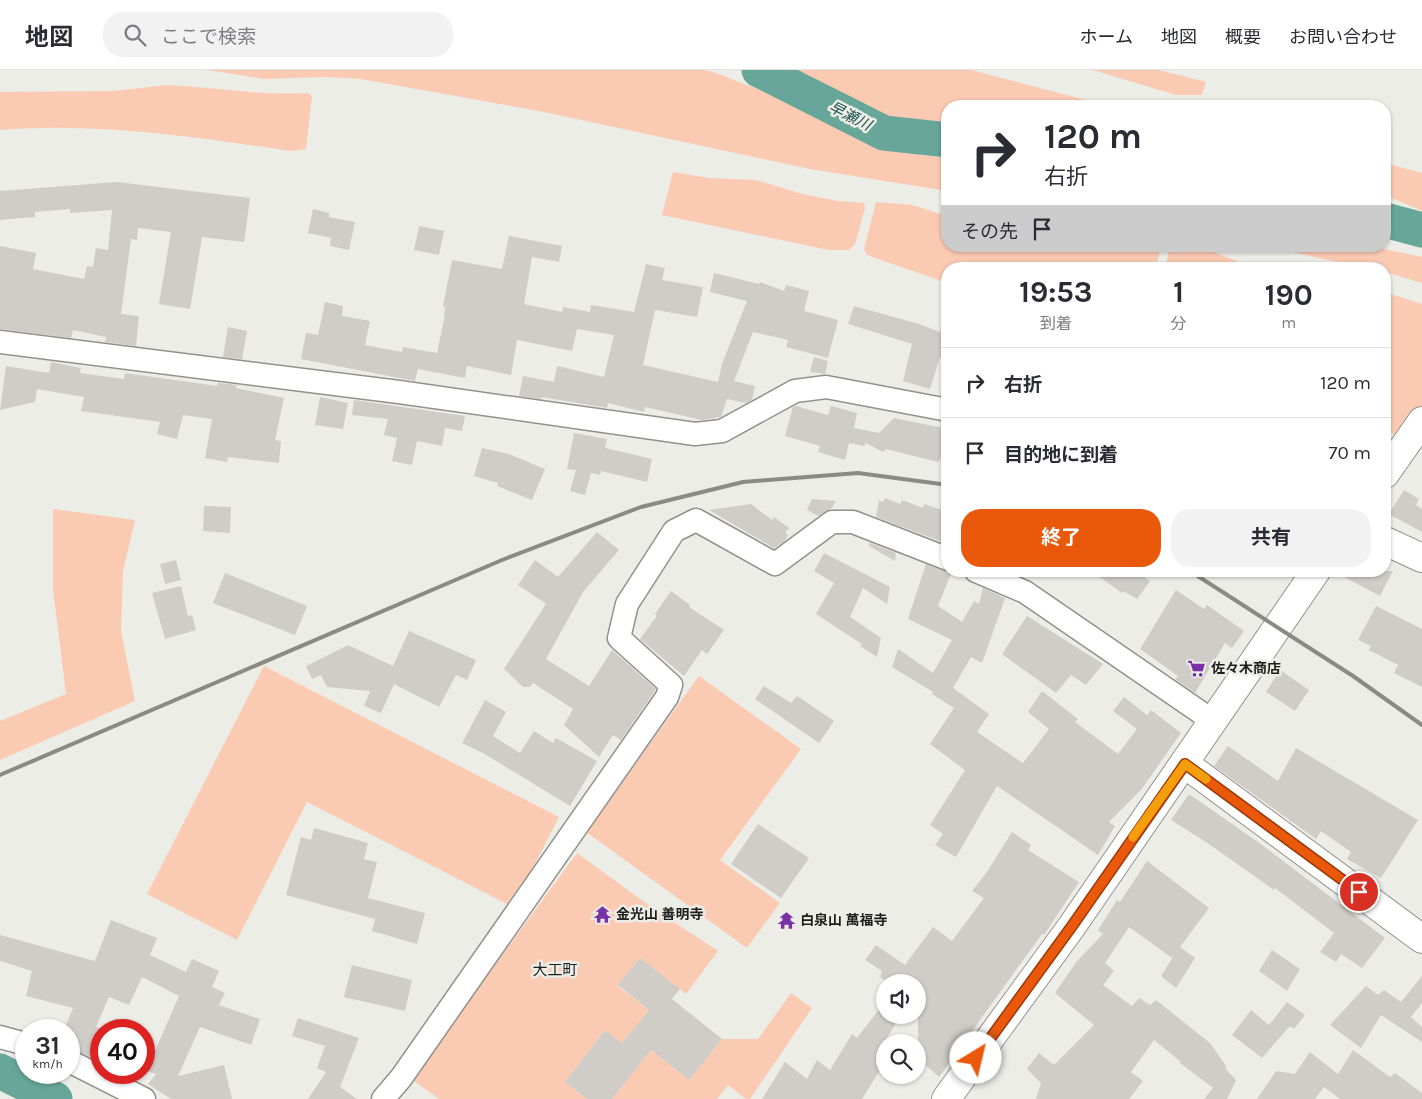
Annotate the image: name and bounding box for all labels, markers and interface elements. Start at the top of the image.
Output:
search box [103,12,453,57]
icon: search [121,21,149,49]
text: 地図 [25,23,73,51]
text: ここで検索 [161,26,256,48]
text: ホーム [1080,26,1133,48]
text: 地図 [1161,26,1197,48]
text: 概要 [1225,26,1261,48]
text: お問い合わせ [1289,26,1397,48]
water label: 早瀬川 [826,98,876,135]
text: 120 m [1044,116,1142,157]
icon: right [961,120,1026,185]
text: 右折 [1044,164,1088,190]
icon: arrive [1028,215,1056,243]
text: その先 [961,221,1018,243]
text: 19:53 [1019,274,1092,310]
text: 1 [1173,274,1184,310]
text: 190 [1265,277,1313,313]
text: m [1281,313,1296,332]
text: 到着 [1040,314,1072,333]
text: 分 [1171,314,1187,333]
icon: right [961,369,989,397]
text: 120 m [1320,372,1371,394]
text: 右折 [1004,374,1042,396]
icon: arrive [961,439,989,467]
text: 70 m [1329,442,1371,464]
text: 目的地に到着 [1004,444,1118,466]
button: 終了 [961,509,1161,567]
button: 共有 [1171,509,1371,567]
supermarket icon: 佐々木商店 [1187,658,1207,678]
place label: 佐々木商店 [1211,660,1281,677]
pin [1338,871,1380,913]
icon: arrive [1345,878,1373,906]
temple icon: 金光山 善明寺 [592,904,612,924]
place label: 金光山 善明寺 [616,906,704,923]
temple icon: 白泉山 萬福寺 [776,910,796,930]
place label: 白泉山 萬福寺 [800,912,888,929]
district label: 大工町 [532,961,578,979]
map controls [876,974,926,1084]
button: sound [876,974,926,1024]
speed limit sign: 40 [90,1019,155,1084]
text: 31 [35,1031,60,1060]
position arrow [949,1031,1001,1083]
button: search [876,1034,926,1084]
text: km/h [32,1057,63,1071]

